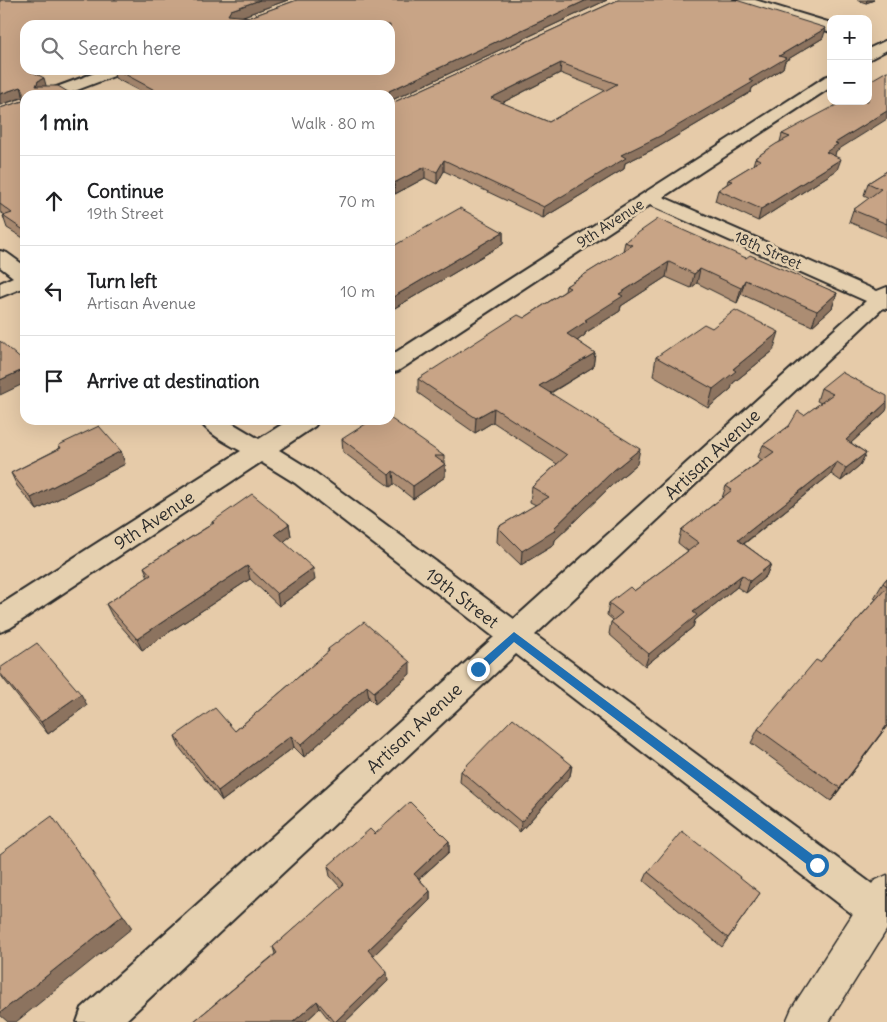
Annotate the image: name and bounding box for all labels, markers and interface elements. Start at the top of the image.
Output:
map controls [827,15,872,105]
button: + [827,15,872,60]
search box [20,20,395,75]
icon: search [38,34,66,62]
text: Search here [78,36,181,60]
button: − [827,60,872,105]
text: 1 min [40,109,89,136]
text: Walk · 80 m [291,113,375,133]
text: Continue [87,179,164,203]
icon: ahead [40,187,68,215]
text: 70 m [339,191,375,211]
street label: 9th Avenue [573,194,647,252]
text: 19th Street [87,203,164,223]
street label: 18th Street [731,227,805,273]
text: Turn left [87,269,157,293]
icon: left [40,277,68,305]
text: 10 m [340,281,375,301]
text: Artisan Avenue [87,293,196,313]
icon: arrive [40,367,68,395]
text: Arrive at destination [87,369,260,393]
street label: Artisan Avenue [659,404,765,504]
street label: 9th Avenue [109,485,199,555]
street label: 19th Street [421,563,503,633]
route end [467,658,490,681]
street label: Artisan Avenue [361,678,467,778]
route start [806,854,829,877]

